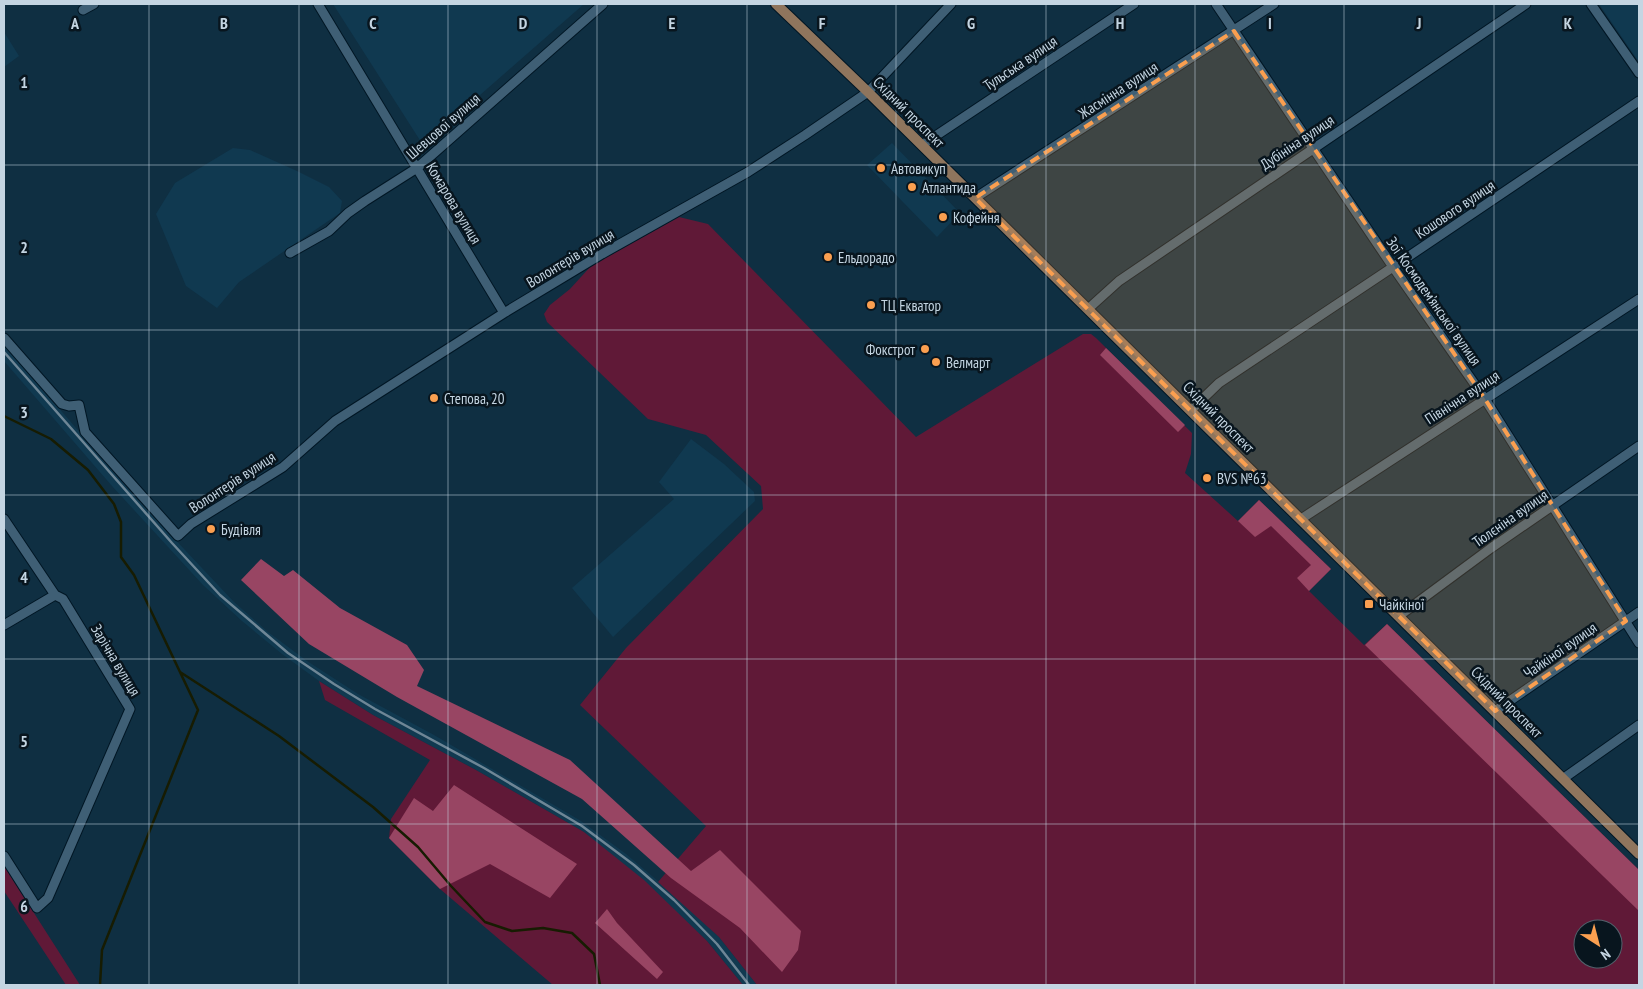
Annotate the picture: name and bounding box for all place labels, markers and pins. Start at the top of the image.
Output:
place label: Автовикуп [891,159,946,178]
marker: Автовикуп [875,162,887,174]
place label: Атлантида [922,178,976,197]
marker: Атлантида [906,181,918,193]
place label: Кофейня [953,208,1000,227]
marker: Кофейня [937,211,949,223]
place label: Ельдорадо [838,248,895,267]
marker: Ельдорадо [822,251,834,263]
place label: ТЦ Екватор [881,296,941,315]
marker: ТЦ Екватор [865,299,877,311]
place label: Фокстрот [866,340,915,359]
marker: Фокстрот [919,343,931,355]
place label: Велмарт [946,353,990,372]
marker: Велмарт [930,356,942,368]
place label: Степова, 20 [444,389,505,408]
marker: Степова, 20 [428,392,440,404]
place label: BVS №63 [1217,469,1267,488]
marker: BVS №63 [1201,472,1213,484]
place label: Будівля [221,520,261,539]
marker: Будівля [205,523,217,535]
place label: Чайкіної [1379,595,1425,614]
marker: Чайкіної [1363,598,1375,610]

